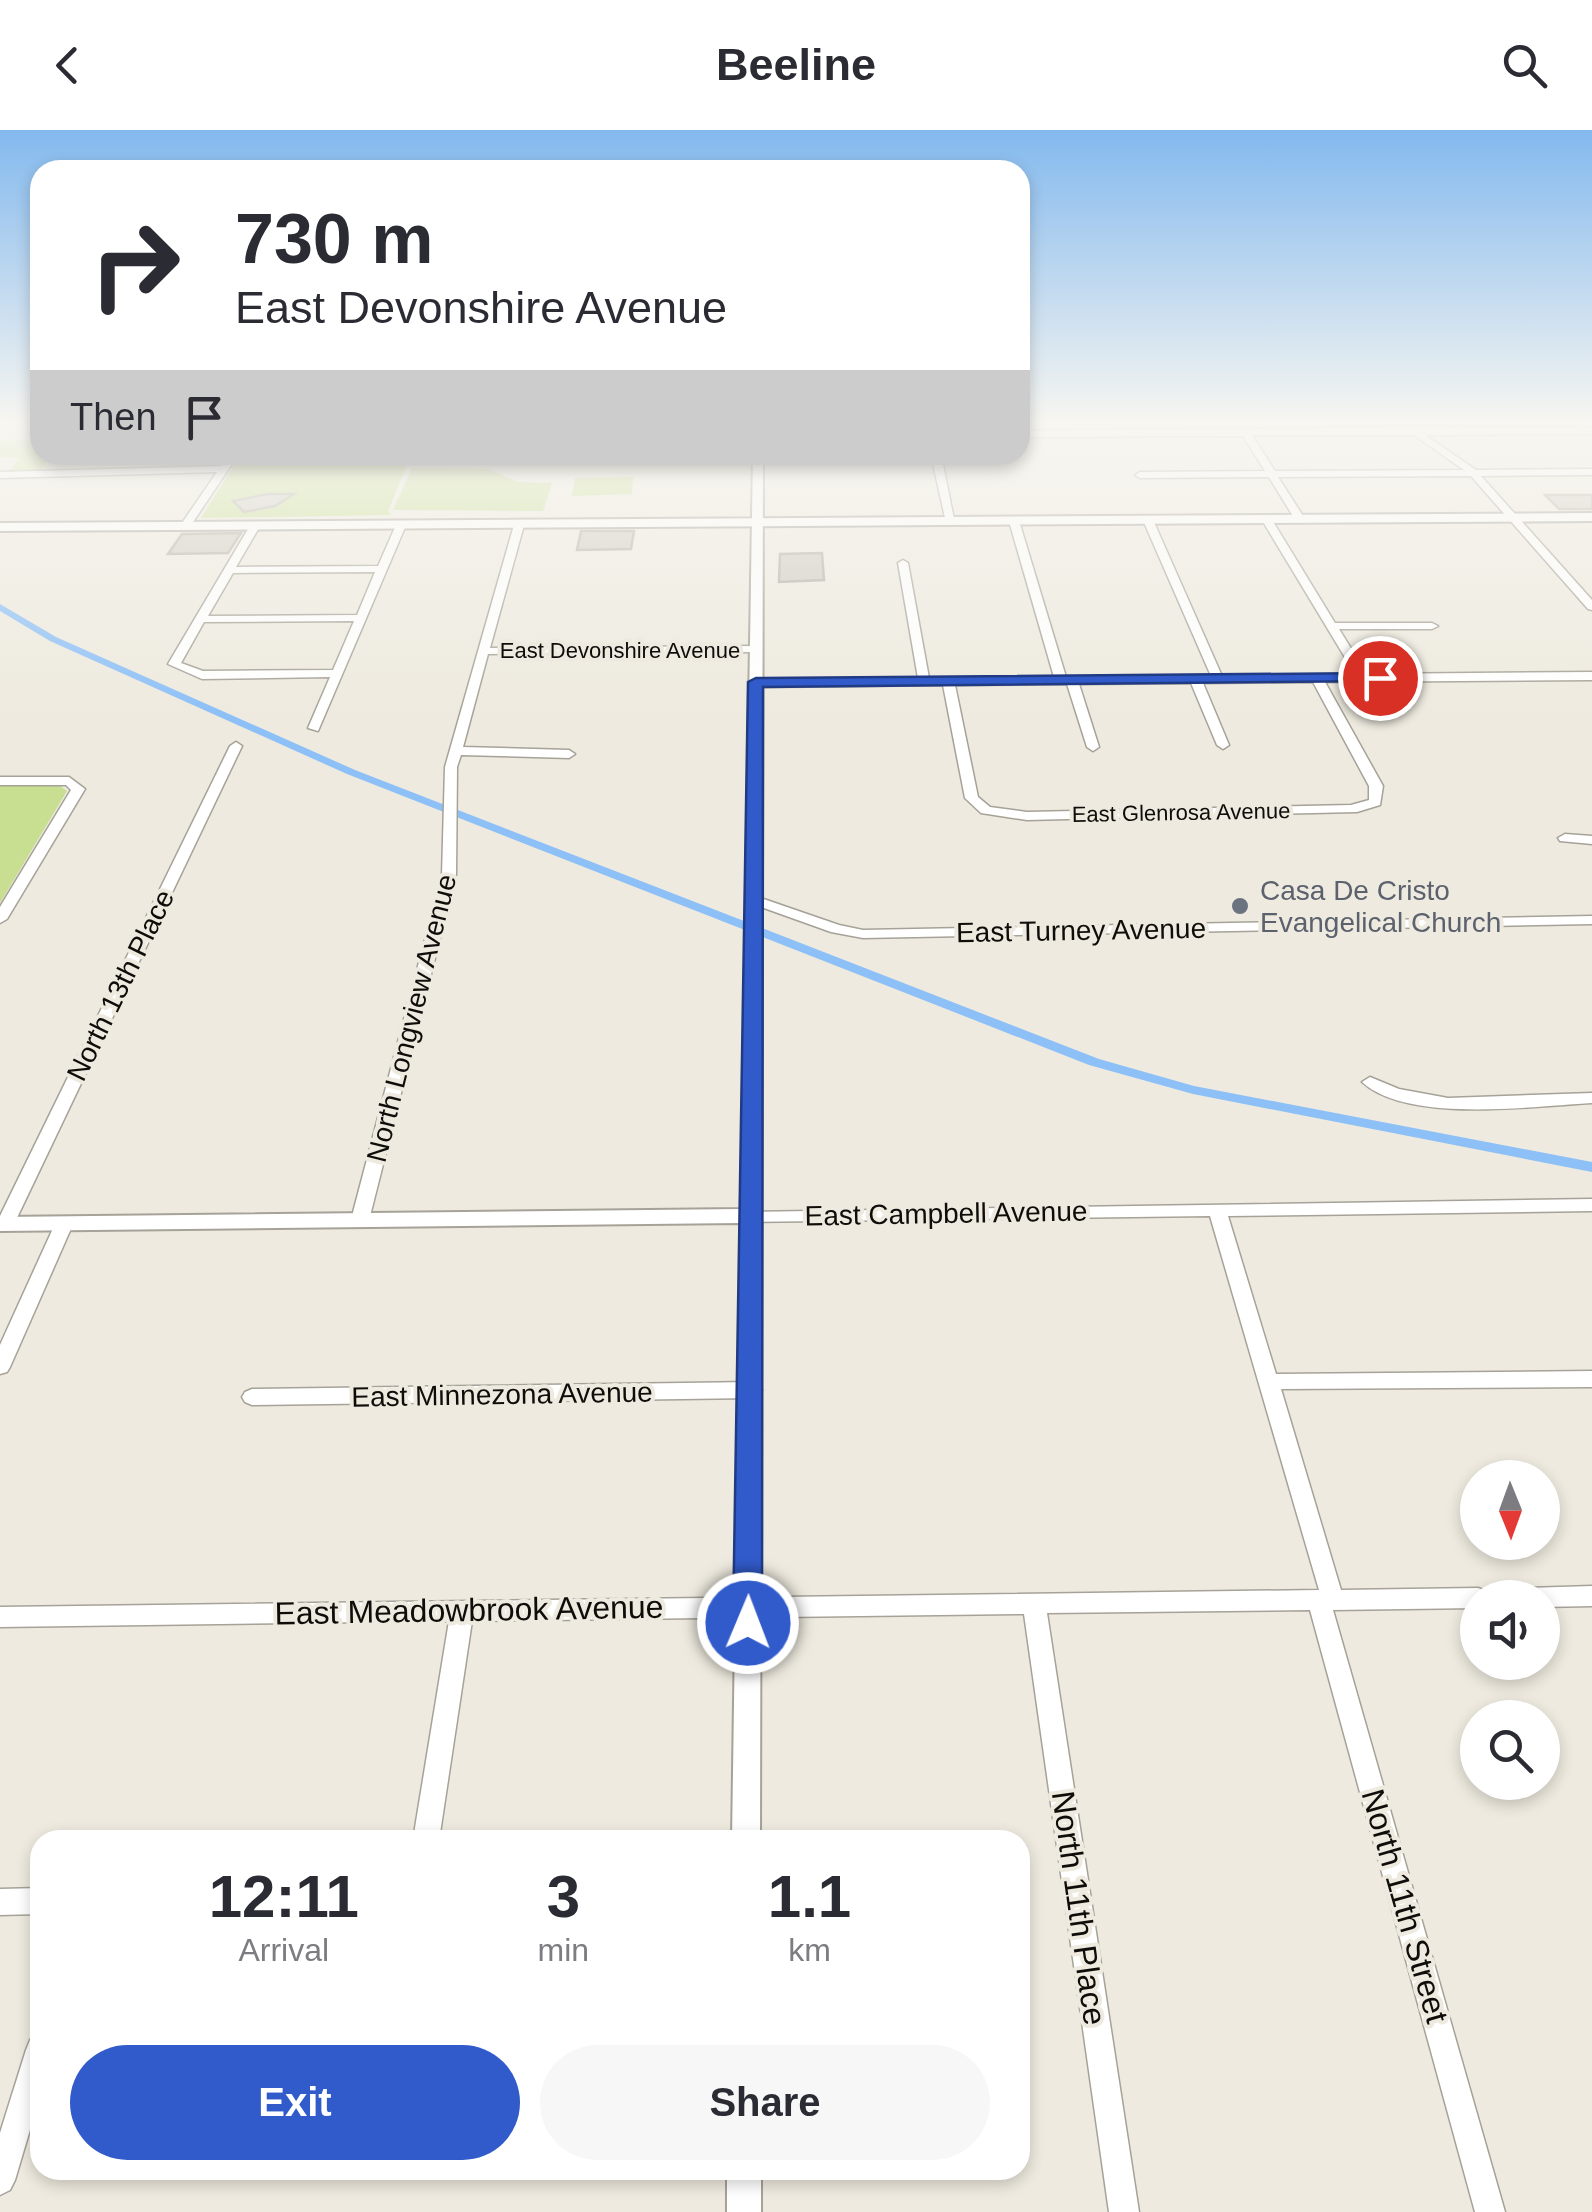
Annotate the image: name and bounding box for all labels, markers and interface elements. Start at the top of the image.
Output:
icon: back [40,38,95,93]
icon: search [1497,38,1552,93]
text: Beeline [716,39,876,90]
icon: right [70,200,200,330]
text: 730 m [235,200,433,278]
text: East Devonshire Avenue [235,282,727,333]
icon: arrive [177,390,232,445]
text: Then [70,396,157,438]
pin [1338,636,1423,721]
street label: East Devonshire Avenue [500,638,740,663]
icon: arrive [1353,651,1408,706]
street label: East Glenrosa Avenue [1072,798,1290,827]
street label: North Longview Avenue [361,871,462,1165]
place label: Casa De Cristo Evangelical Church [1260,875,1501,938]
street label: North 13th Place [61,885,180,1086]
marker: Casa De Cristo Evangelical Church [1229,895,1251,917]
street label: East Turney Avenue [956,913,1206,948]
street label: East Campbell Avenue [804,1196,1088,1231]
street label: East Minnezona Avenue [351,1376,653,1413]
north arrow [1460,1460,1560,1560]
map controls [1460,1460,1560,1800]
position arrow [696,1571,800,1675]
button: sound [1460,1580,1560,1680]
street label: East Meadowbrook Avenue [274,1589,664,1631]
button: search [1460,1700,1560,1800]
street label: North 11th Street [1354,1785,1456,2027]
street label: North 11th Place [1045,1789,1113,2027]
text: 12:11 [209,1863,359,1930]
text: 3 [547,1863,580,1930]
text: 1.1 [768,1863,851,1930]
text: Arrival [238,1932,329,1968]
text: min [538,1932,589,1968]
text: km [788,1932,831,1968]
button: Exit [70,2045,520,2160]
button: Share [540,2045,990,2160]

